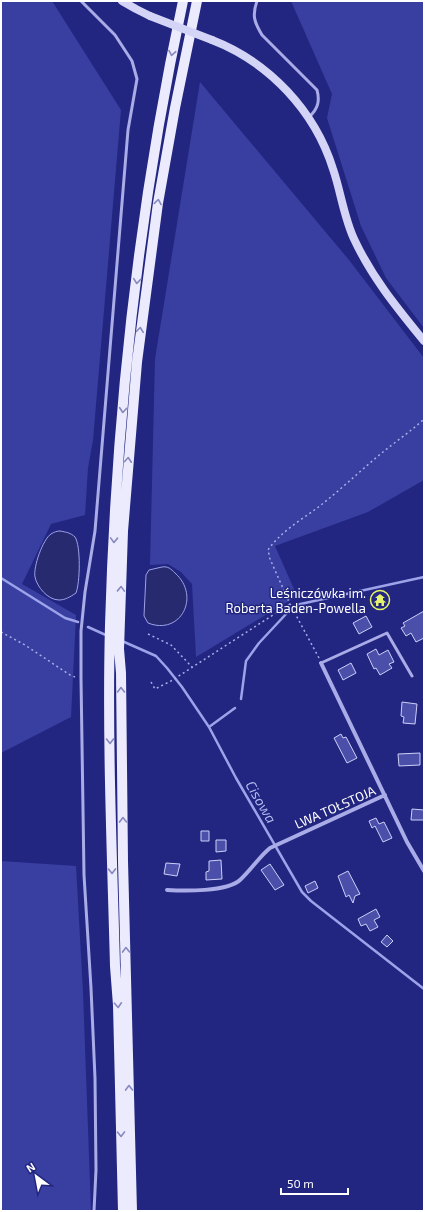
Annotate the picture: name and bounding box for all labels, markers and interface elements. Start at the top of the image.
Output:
one-way arrow [168,50,177,56]
one-way arrow [154,198,162,205]
one-way arrow [132,278,141,284]
one-way arrow [136,327,145,333]
one-way arrow [119,407,128,413]
one-way arrow [123,457,132,463]
one-way arrow [110,537,118,543]
place label: Leśniczówka im. Roberta Baden-Powella [226,585,366,616]
one-way arrow [116,586,125,592]
temple icon: Leśniczówka im. Roberta Baden-Powella [369,589,391,611]
one-way arrow [117,687,125,693]
one-way arrow [106,738,114,744]
water label: Cisowa [243,777,280,826]
street label: LWA TOŁSTOJA [292,782,378,832]
one-way arrow [119,817,127,823]
one-way arrow [108,868,117,874]
one-way arrow [122,947,130,953]
one-way arrow [113,1002,122,1008]
one-way arrow [125,1085,133,1091]
one-way arrow [117,1131,125,1137]
north arrow [16,1156,56,1196]
text: N [24,1159,37,1175]
scale bar [281,1170,348,1196]
text: 50 m [287,1176,314,1190]

